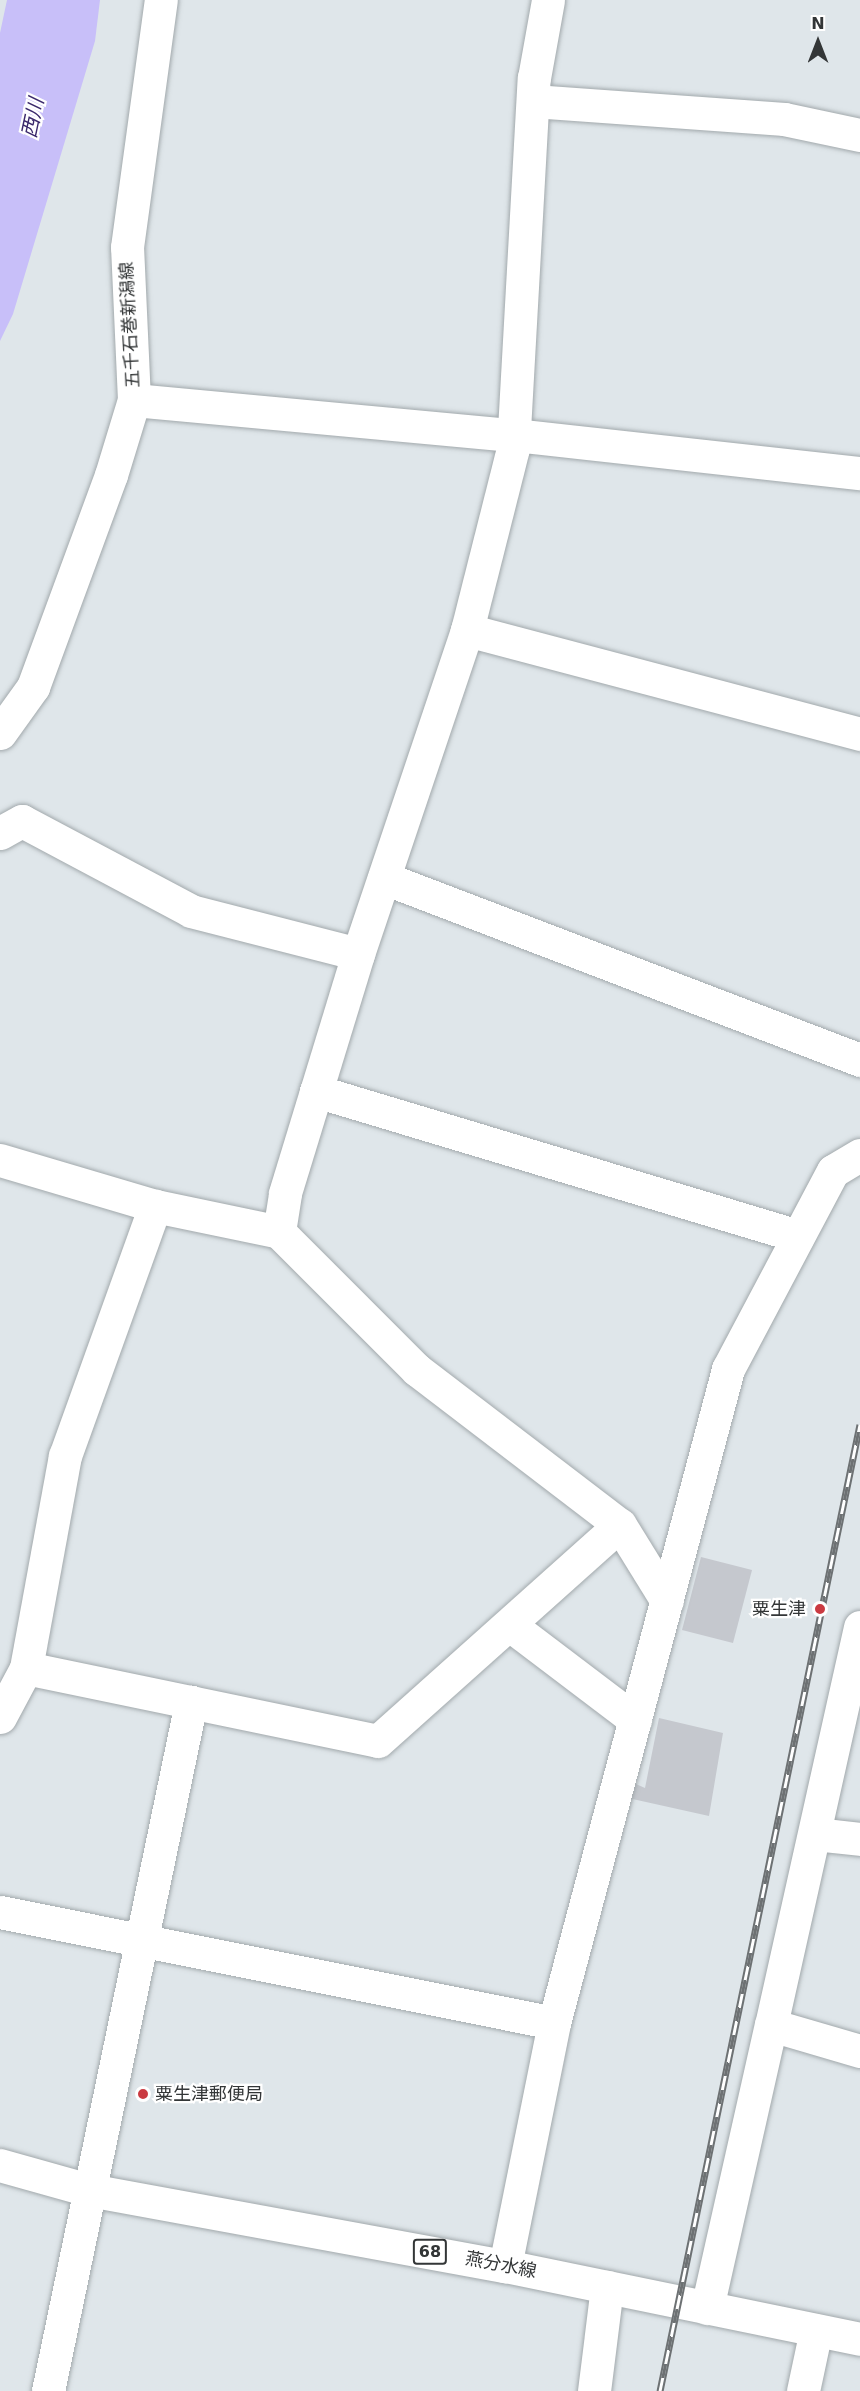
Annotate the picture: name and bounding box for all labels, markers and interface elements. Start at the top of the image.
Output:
north arrow [788,12,848,72]
text: N [811,14,825,33]
water label: 西川 [17,96,49,140]
street label: 五千石巻新潟線 [116,262,144,388]
place label: 粟生津 [752,1598,806,1620]
marker: 粟生津 [811,1600,829,1618]
place label: 粟生津郵便局 [155,2083,263,2105]
marker: 粟生津郵便局 [136,2087,150,2101]
road number: 68 [412,2239,448,2265]
street label: 燕分水線 [464,2248,538,2282]

